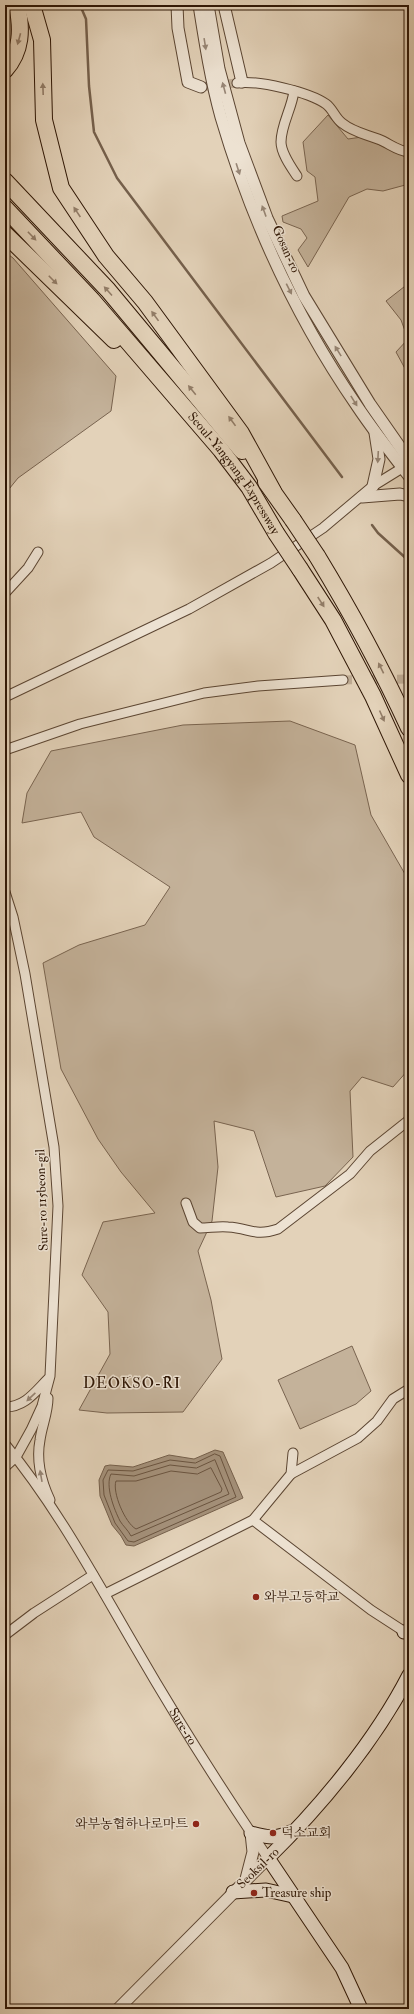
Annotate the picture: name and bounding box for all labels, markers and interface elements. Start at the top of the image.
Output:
one-way arrow [16,33,22,45]
one-way arrow [202,37,208,50]
one-way arrow [40,82,46,95]
one-way arrow [221,82,227,94]
one-way arrow [235,163,241,175]
one-way arrow [261,205,267,217]
one-way arrow [73,207,81,217]
street label: Gosan-ro [268,223,304,275]
one-way arrow [27,232,36,241]
one-way arrow [48,275,58,285]
one-way arrow [286,283,292,294]
one-way arrow [104,286,113,295]
one-way arrow [151,311,159,321]
one-way arrow [334,345,341,357]
one-way arrow [187,385,196,395]
one-way arrow [350,395,357,407]
street label: Seoul-Yangyang Expressway [184,409,283,538]
one-way arrow [228,415,236,426]
one-way arrow [374,451,381,463]
one-way arrow [317,597,325,607]
one-way arrow [378,662,384,673]
one-way arrow [380,711,386,723]
street label: Sure-ro 115beon-gil [32,1148,52,1251]
district label: DEOKSO-RI [83,1374,181,1393]
one-way arrow [26,1392,36,1402]
one-way arrow [38,1470,44,1482]
place label: 와부고등학교 [264,1589,340,1605]
marker: 와부고등학교 [251,1592,261,1602]
street label: Sure-ro [165,1705,200,1748]
place label: 와부농협하나로마트 [75,1816,188,1832]
marker: 와부농협하나로마트 [191,1819,201,1829]
place label: 덕소교회 [281,1825,331,1841]
marker: 덕소교회 [268,1828,278,1838]
street label: Seoksil-ro [233,1844,283,1892]
place label: Treasure ship [262,1885,332,1902]
marker: Treasure ship [249,1888,259,1898]

